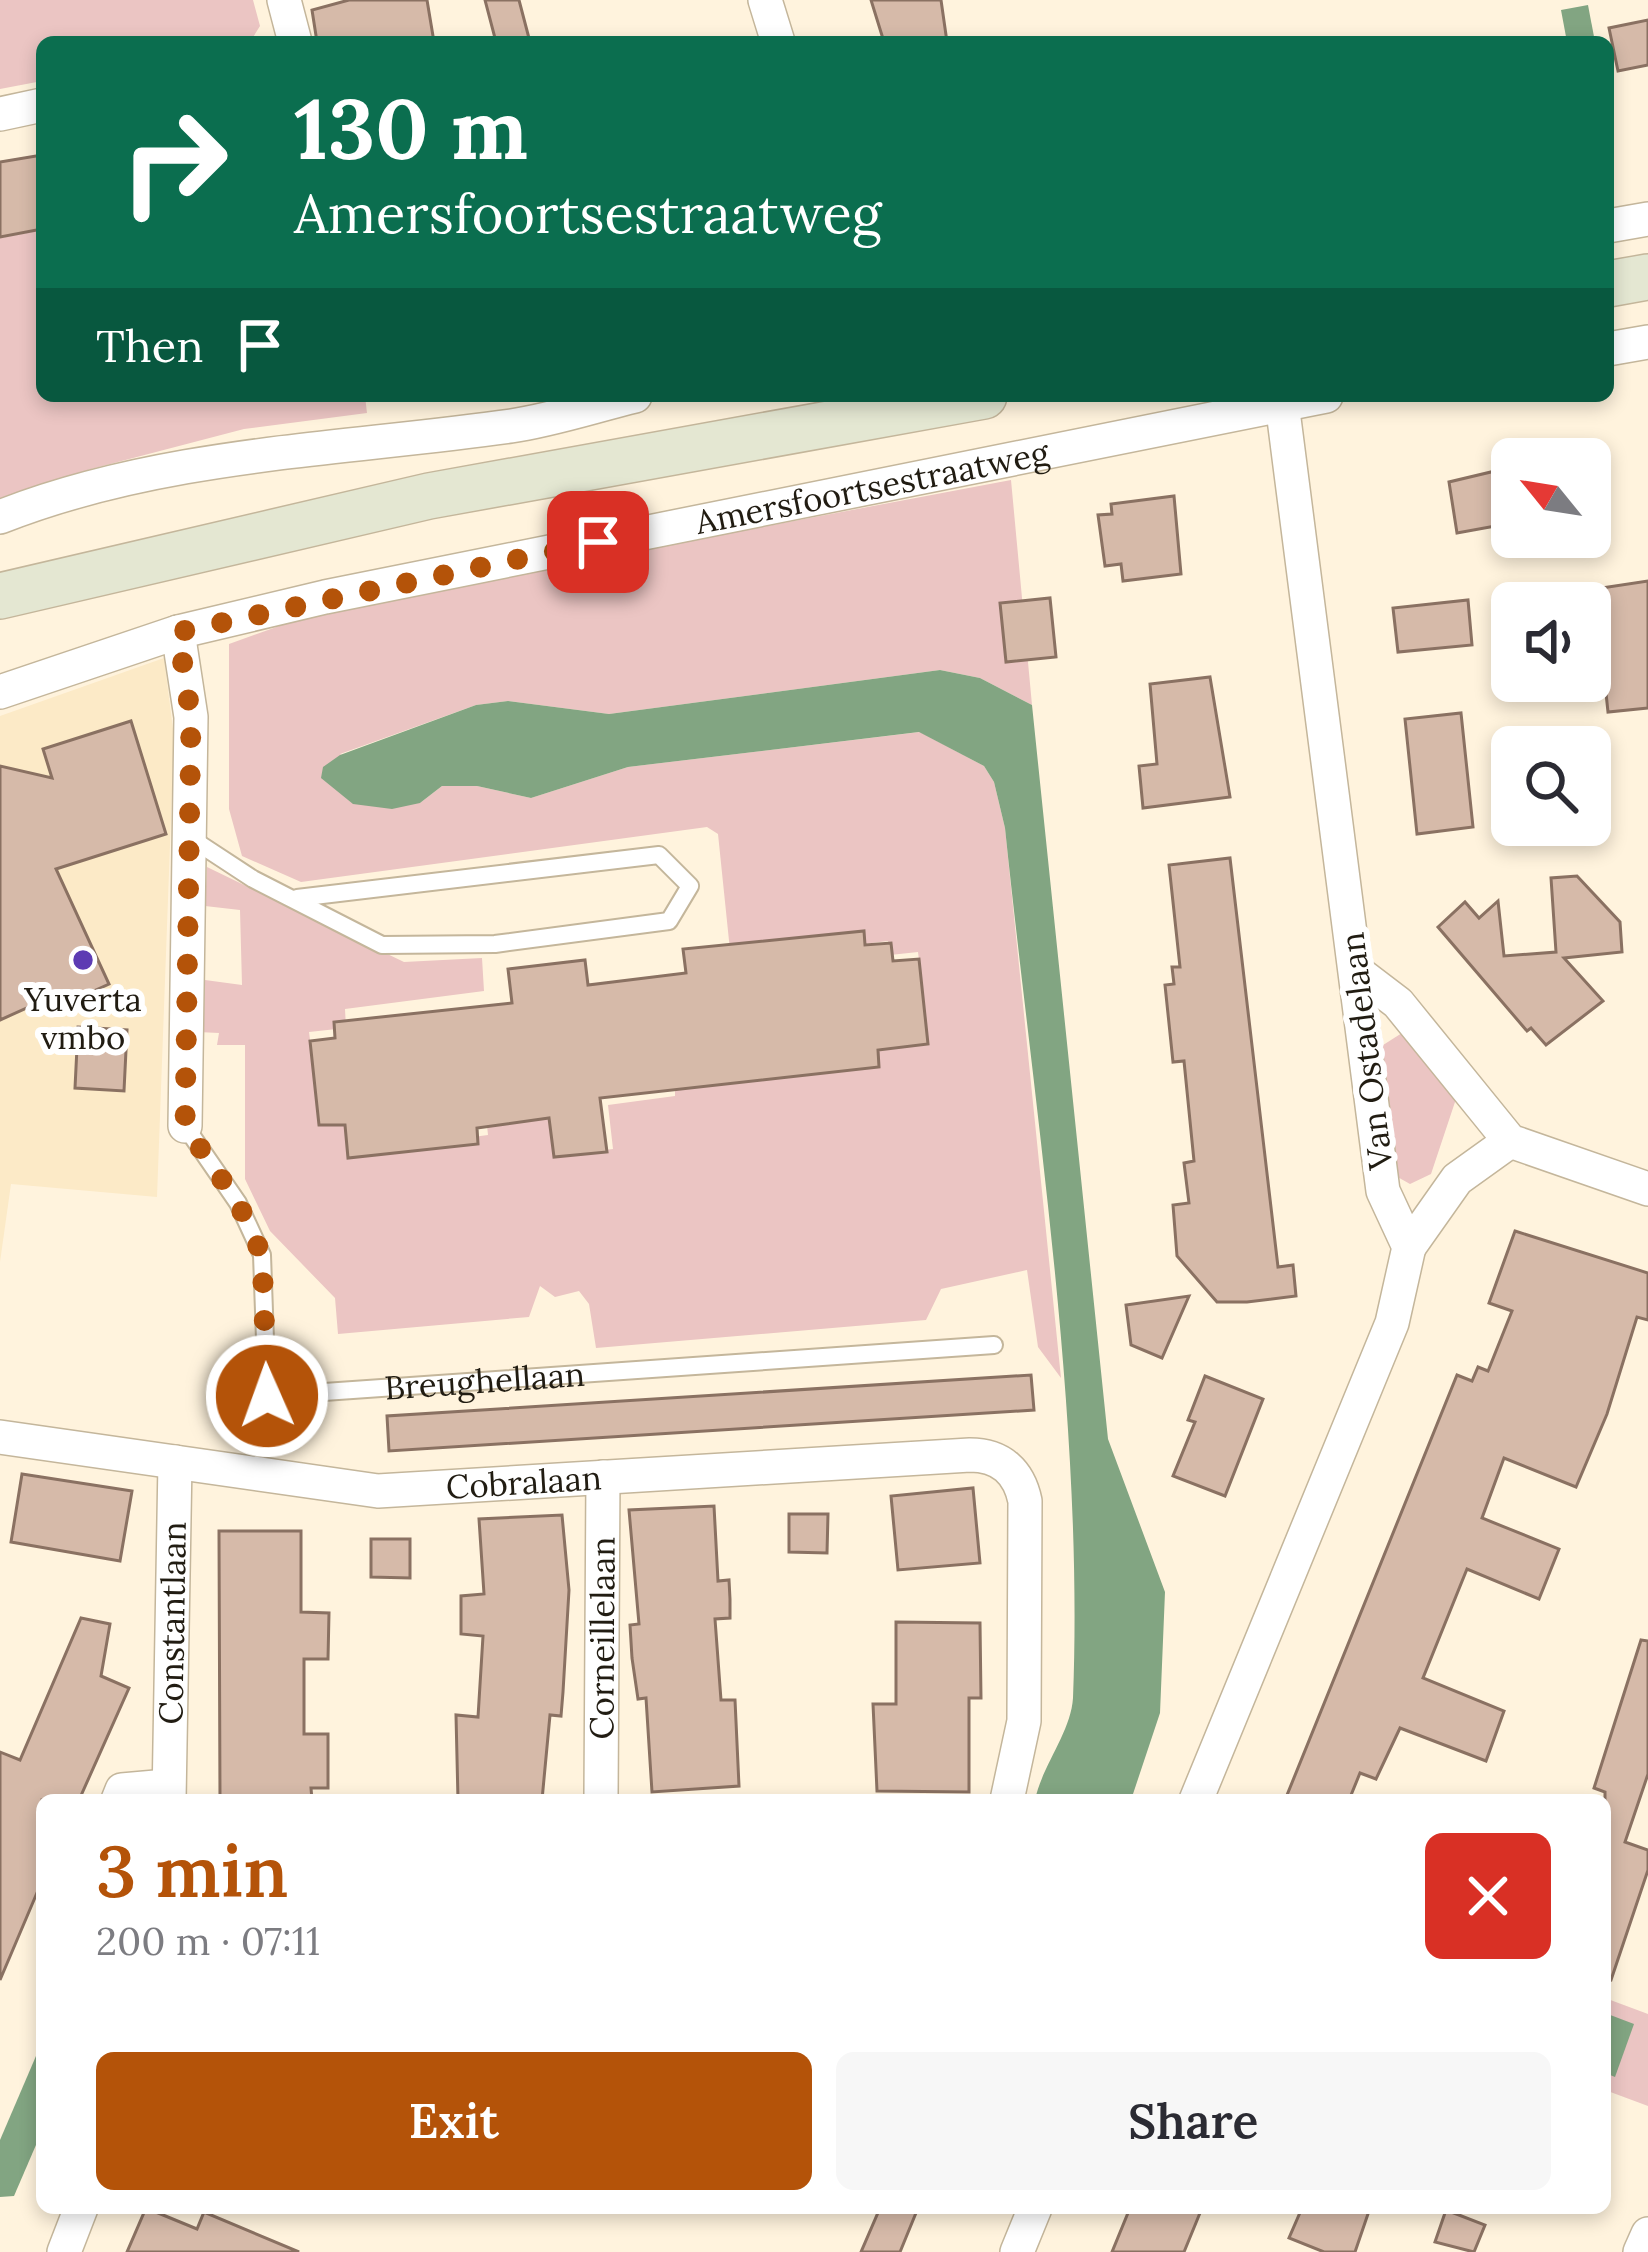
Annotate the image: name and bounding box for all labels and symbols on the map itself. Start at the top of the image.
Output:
street label: Amersfoortsestraatweg [691,431,1053,543]
north arrow [1491,438,1611,558]
pin [547,491,649,593]
street label: Van Ostadelaan [1331,930,1401,1173]
marker: Yuverta vmbo [70,947,96,973]
place label: Yuverta vmbo [23,978,142,1058]
position arrow [204,1333,330,1459]
street label: Breughellaan [383,1353,586,1409]
street label: Cobralaan [445,1456,603,1508]
street label: Constantlaan [149,1521,195,1725]
street label: Corneillelaan [580,1536,624,1740]

